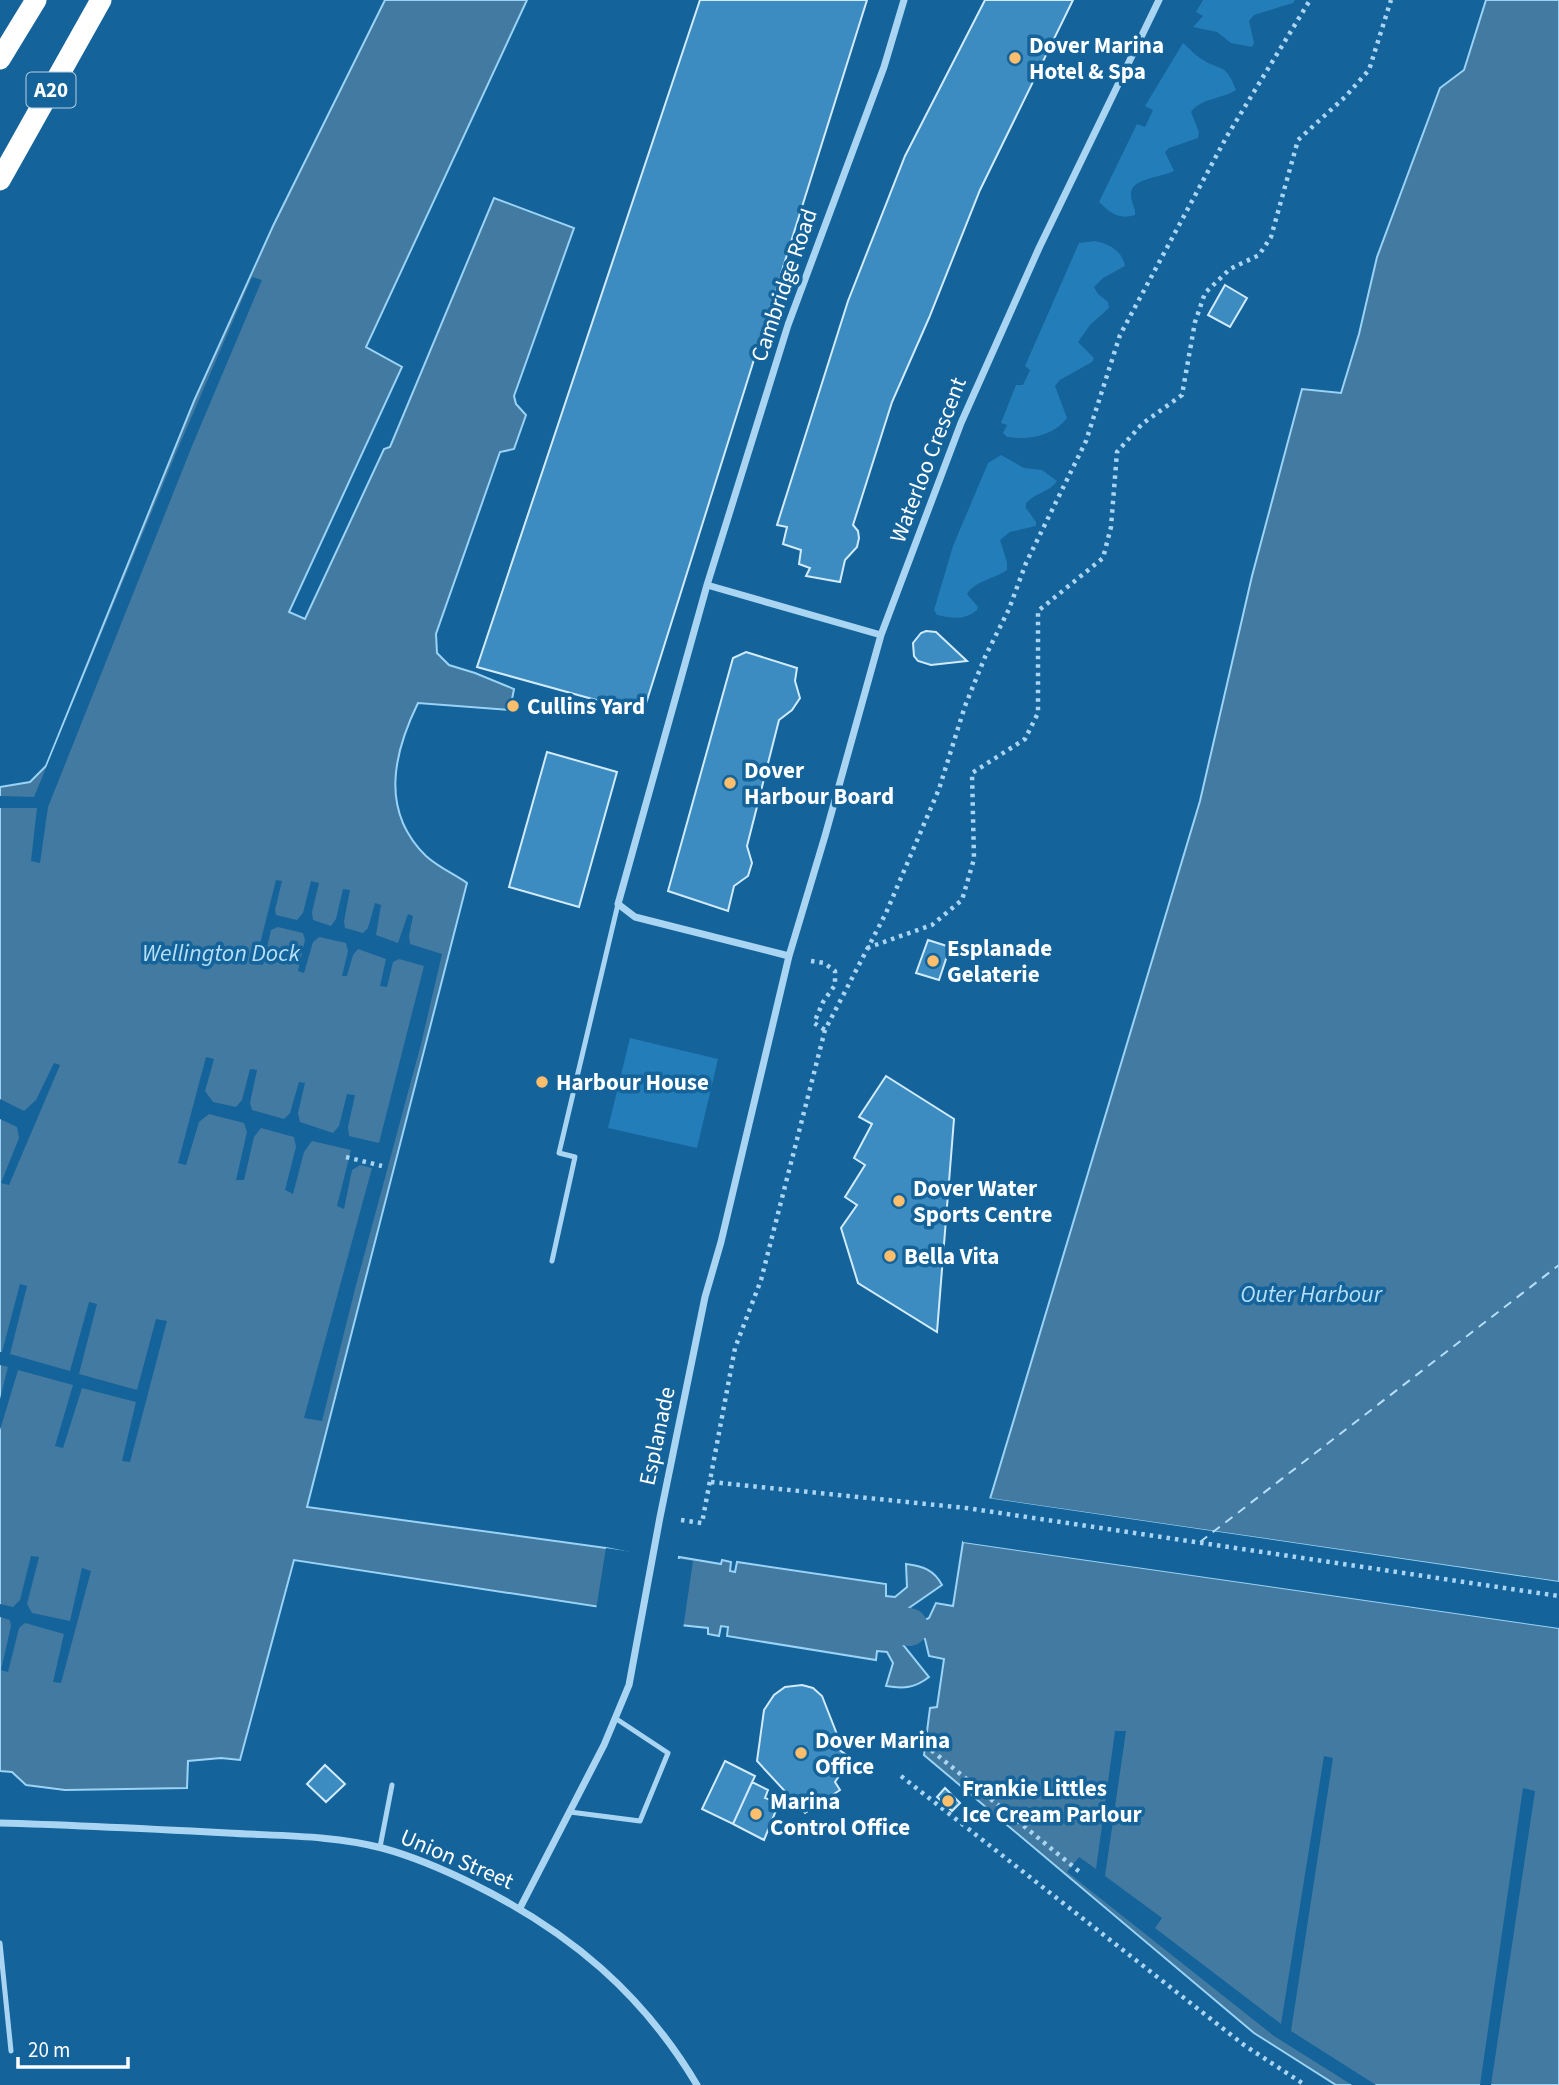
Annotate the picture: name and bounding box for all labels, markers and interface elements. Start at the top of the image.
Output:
place label: Dover Marina Hotel & Spa [1029,29,1164,88]
marker: Dover Marina Hotel & Spa [1007,50,1023,66]
road number: A20 [26,72,76,108]
street label: Cambridge Road [742,204,826,366]
street label: Waterloo Crescent [881,372,975,548]
place label: Cullins Yard [527,690,645,723]
marker: Cullins Yard [505,698,521,714]
place label: Dover Harbour Board [744,754,894,813]
marker: Dover Harbour Board [722,775,738,791]
place label: Esplanade Gelaterie [947,932,1052,991]
water label: Wellington Dock [142,936,301,971]
marker: Esplanade Gelaterie [925,953,941,969]
place label: Harbour House [556,1066,709,1099]
marker: Harbour House [534,1074,550,1090]
place label: Dover Water Sports Centre [913,1172,1052,1231]
marker: Dover Water Sports Centre [891,1193,907,1209]
place label: Bella Vita [904,1240,999,1273]
marker: Bella Vita [882,1248,898,1264]
water label: Outer Harbour [1240,1277,1384,1312]
street label: Esplanade [630,1384,684,1488]
place label: Dover Marina Office [815,1724,950,1783]
marker: Dover Marina Office [793,1745,809,1761]
place label: Frankie Littles Ice Cream Parlour [962,1772,1143,1831]
place label: Marina Control Office [770,1785,910,1844]
marker: Frankie Littles Ice Cream Parlour [940,1793,956,1809]
marker: Marina Control Office [748,1806,764,1822]
street label: Union Street [395,1820,519,1898]
scale bar [18,2025,128,2070]
text: 20 m [28,2035,70,2065]

